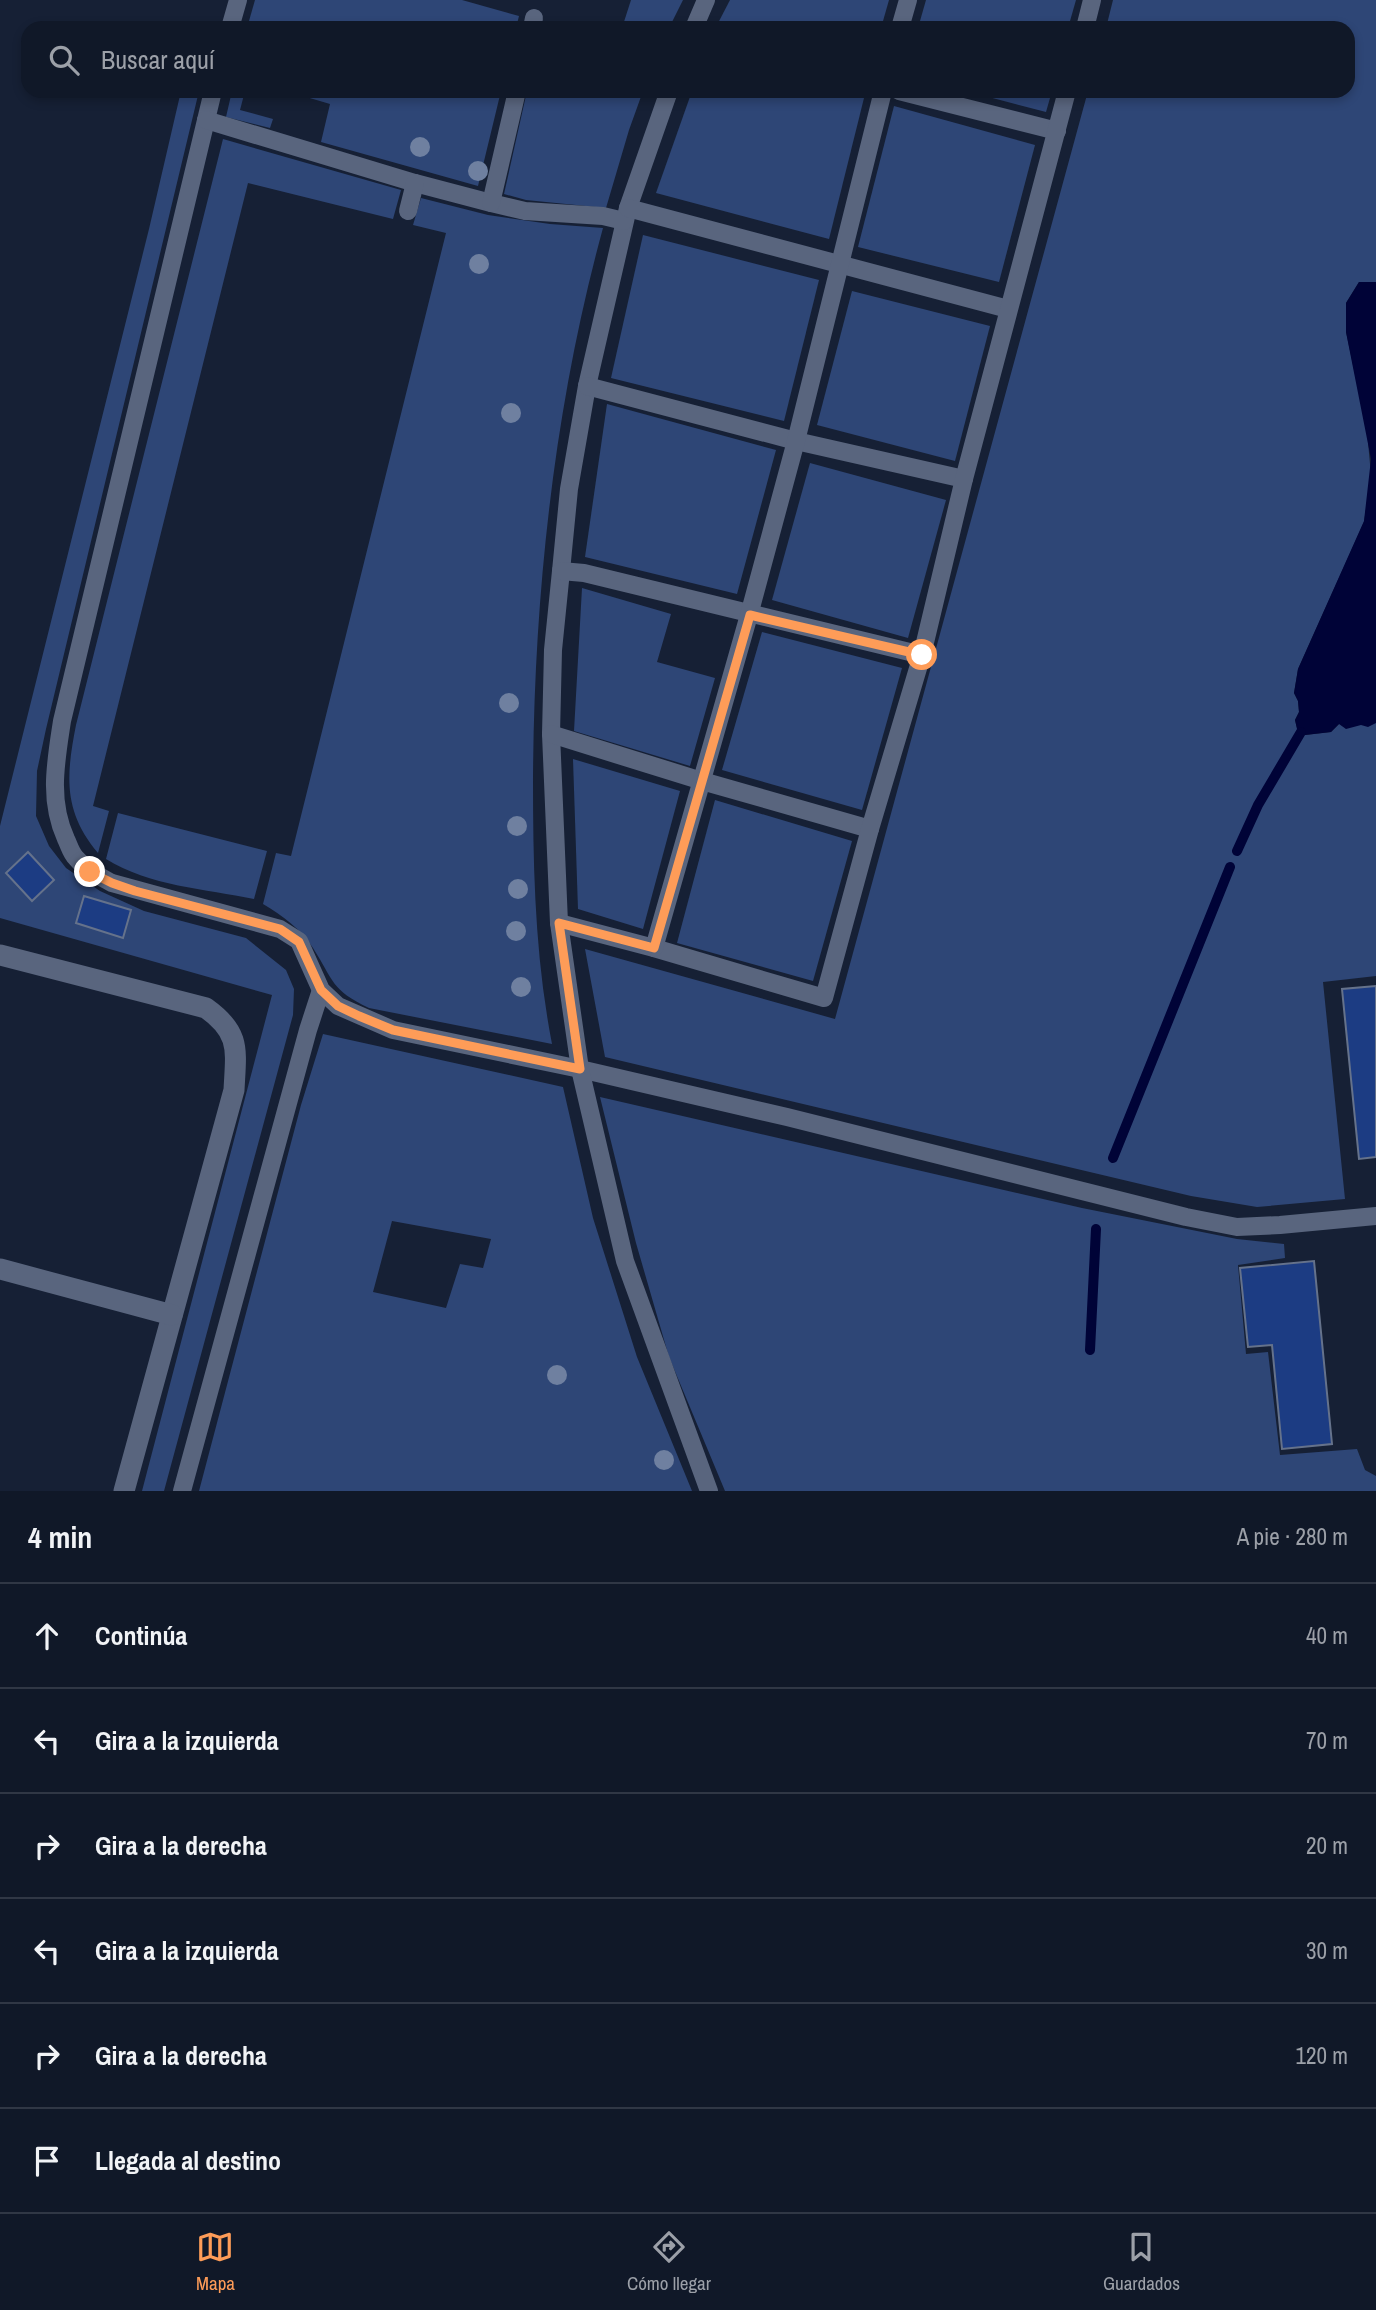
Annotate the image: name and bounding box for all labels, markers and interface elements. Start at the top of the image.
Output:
search box [21,21,1355,98]
icon: search [45,41,83,79]
text: Buscar aquí [101,42,215,77]
route start [906,639,937,670]
route end [74,856,105,887]
text: 4 min [28,1517,92,1557]
text: A pie · 280 m [1237,1521,1348,1552]
icon: ahead [28,1617,66,1655]
text: Continúa [95,1618,187,1653]
text: 40 m [1306,1620,1348,1651]
icon: left [28,1722,66,1760]
text: Gira a la izquierda [95,1723,279,1758]
text: 70 m [1306,1725,1348,1756]
icon: right [28,1827,66,1865]
text: Gira a la derecha [95,1828,267,1863]
text: 20 m [1306,1830,1348,1861]
icon: left [28,1932,66,1970]
text: Gira a la izquierda [95,1933,279,1968]
text: 30 m [1306,1935,1348,1966]
icon: right [28,2037,66,2075]
text: Gira a la derecha [95,2038,267,2073]
text: 120 m [1296,2040,1348,2071]
icon: arrive [28,2142,66,2180]
text: Llegada al destino [95,2143,281,2178]
tab: Mapa [196,2228,235,2296]
tab: Cómo llegar [627,2228,711,2296]
tab: Guardados [1103,2228,1180,2296]

